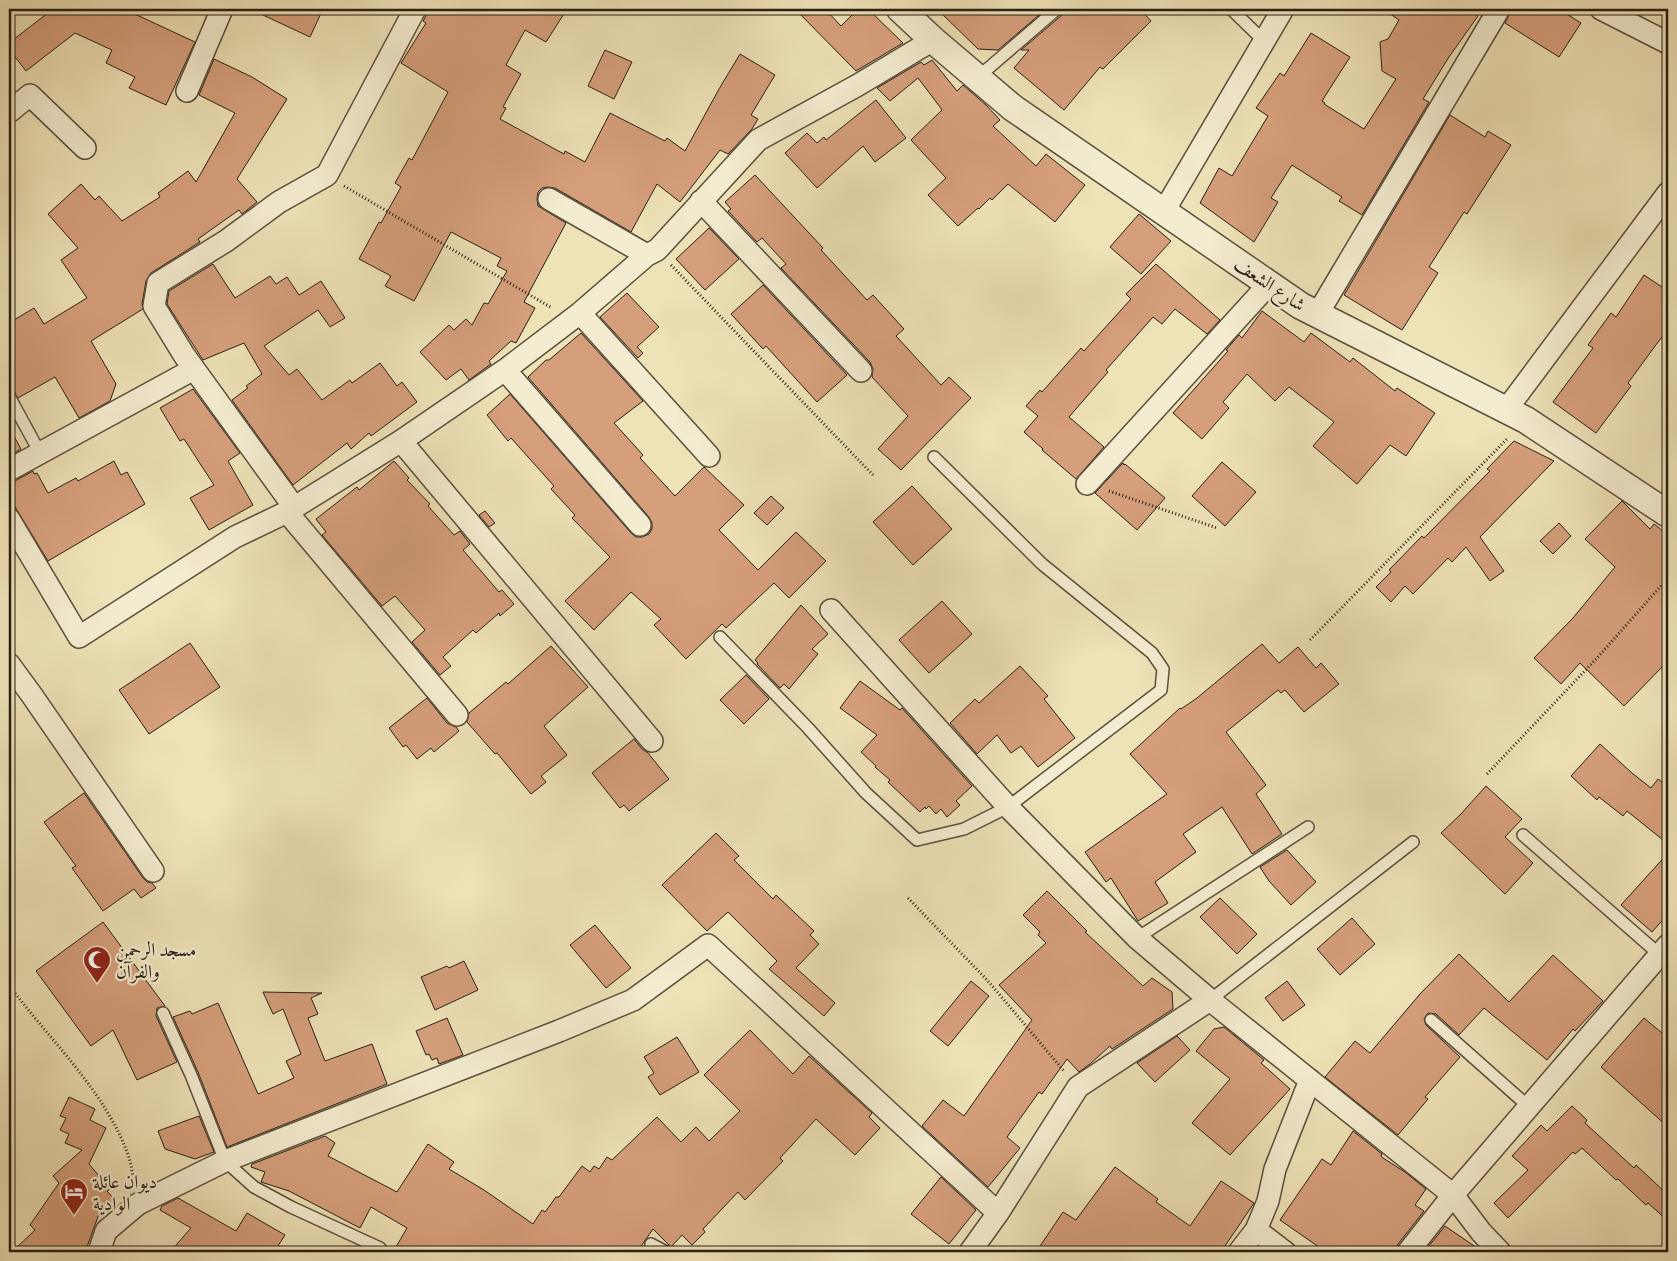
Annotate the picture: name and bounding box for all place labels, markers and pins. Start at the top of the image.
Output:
place label: مسجد الرحمن والفرآن [116,937,196,984]
mosque icon: مسجد الرحمن والفرآن [82,945,112,984]
place label: ديوان عائلة الوادية [92,1169,157,1216]
hotel icon: ديوان عائلة الوادية [59,1177,89,1216]

